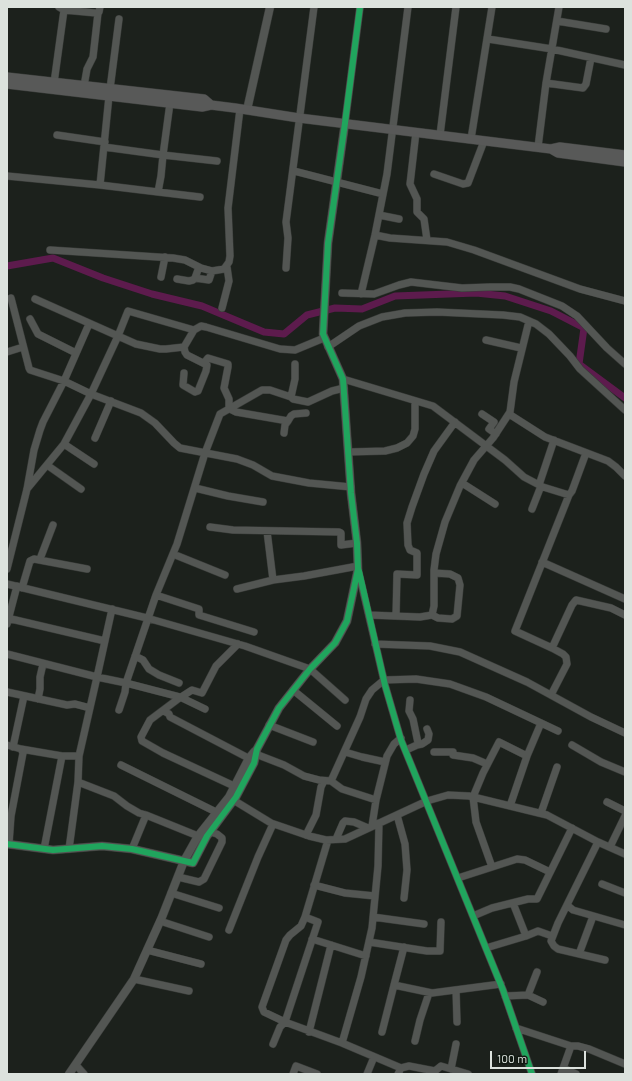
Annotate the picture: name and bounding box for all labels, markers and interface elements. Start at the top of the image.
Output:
scale bar [492,1043,588,1069]
text: 100 m [497,1051,527,1065]

